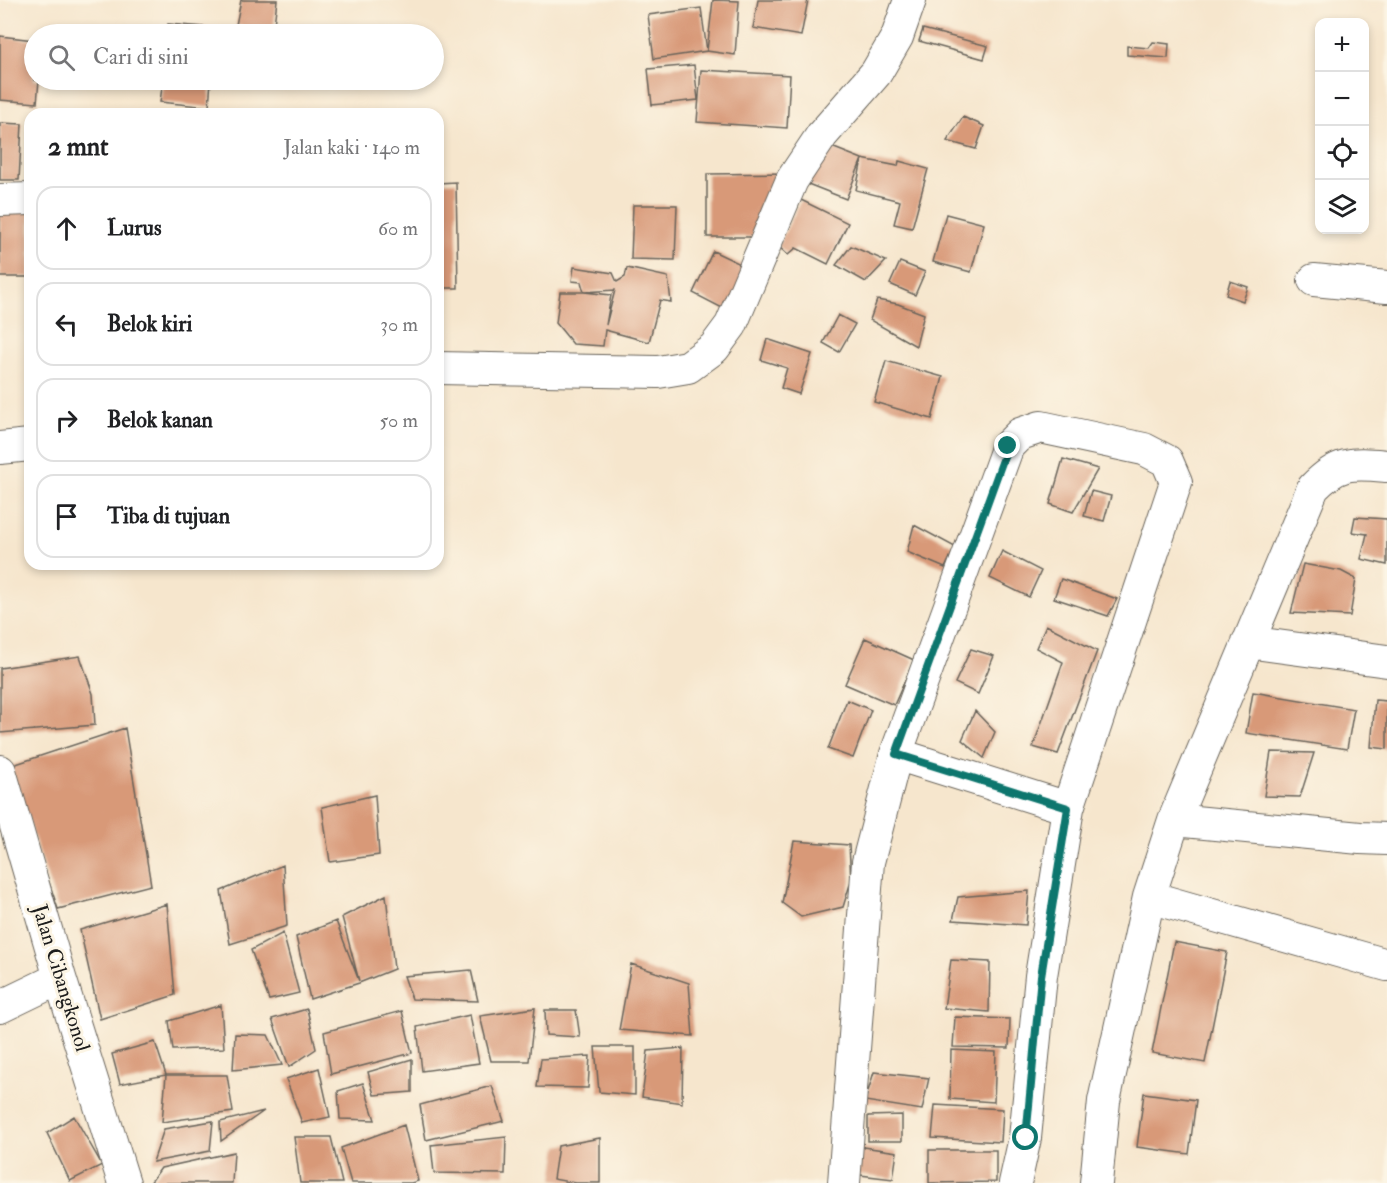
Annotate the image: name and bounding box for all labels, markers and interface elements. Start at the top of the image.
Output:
map controls [1315,18,1369,234]
button: + [1315,18,1369,72]
search box [24,24,444,90]
icon: search [45,41,78,74]
text: Cari di sini [93,43,189,71]
button: − [1315,72,1369,126]
button: locate [1315,126,1369,180]
text: 2 mnt [48,131,109,163]
text: Jalan kaki · 140 m [283,135,420,160]
button: layers [1315,180,1369,234]
icon: ahead [50,212,83,245]
text: Lurus [107,214,161,242]
text: 60 m [378,216,418,241]
icon: left [50,308,83,341]
text: Belok kiri [107,310,192,338]
text: 30 m [380,312,418,337]
icon: right [50,404,83,437]
text: Belok kanan [107,406,213,434]
text: 50 m [379,408,418,433]
route end [994,432,1020,458]
icon: arrive [50,500,83,533]
text: Tiba di tujuan [107,502,230,530]
street label: Jalan Cibangkonol [25,900,96,1056]
route start [1012,1124,1038,1150]

